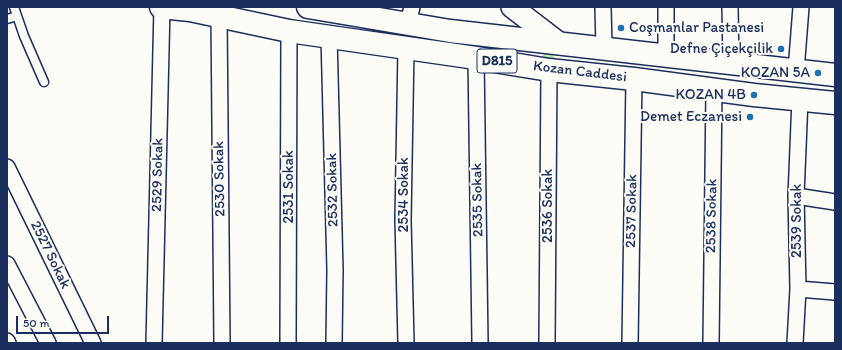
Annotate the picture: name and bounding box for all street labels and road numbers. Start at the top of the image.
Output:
road number: D815 [477,49,517,73]
street label: Kozan Caddesi [532,57,628,87]
street label: 2529 Sokak [148,138,168,212]
street label: 2530 Sokak [210,141,230,217]
street label: 2531 Sokak [280,150,298,224]
street label: 2532 Sokak [323,153,343,227]
street label: 2534 Sokak [395,157,413,233]
street label: 2535 Sokak [468,163,488,237]
street label: 2536 Sokak [539,169,557,243]
street label: 2537 Sokak [622,174,642,248]
street label: 2538 Sokak [702,179,722,253]
street label: 2539 Sokak [788,184,806,258]
street label: 2527 Sokak [26,218,74,292]

